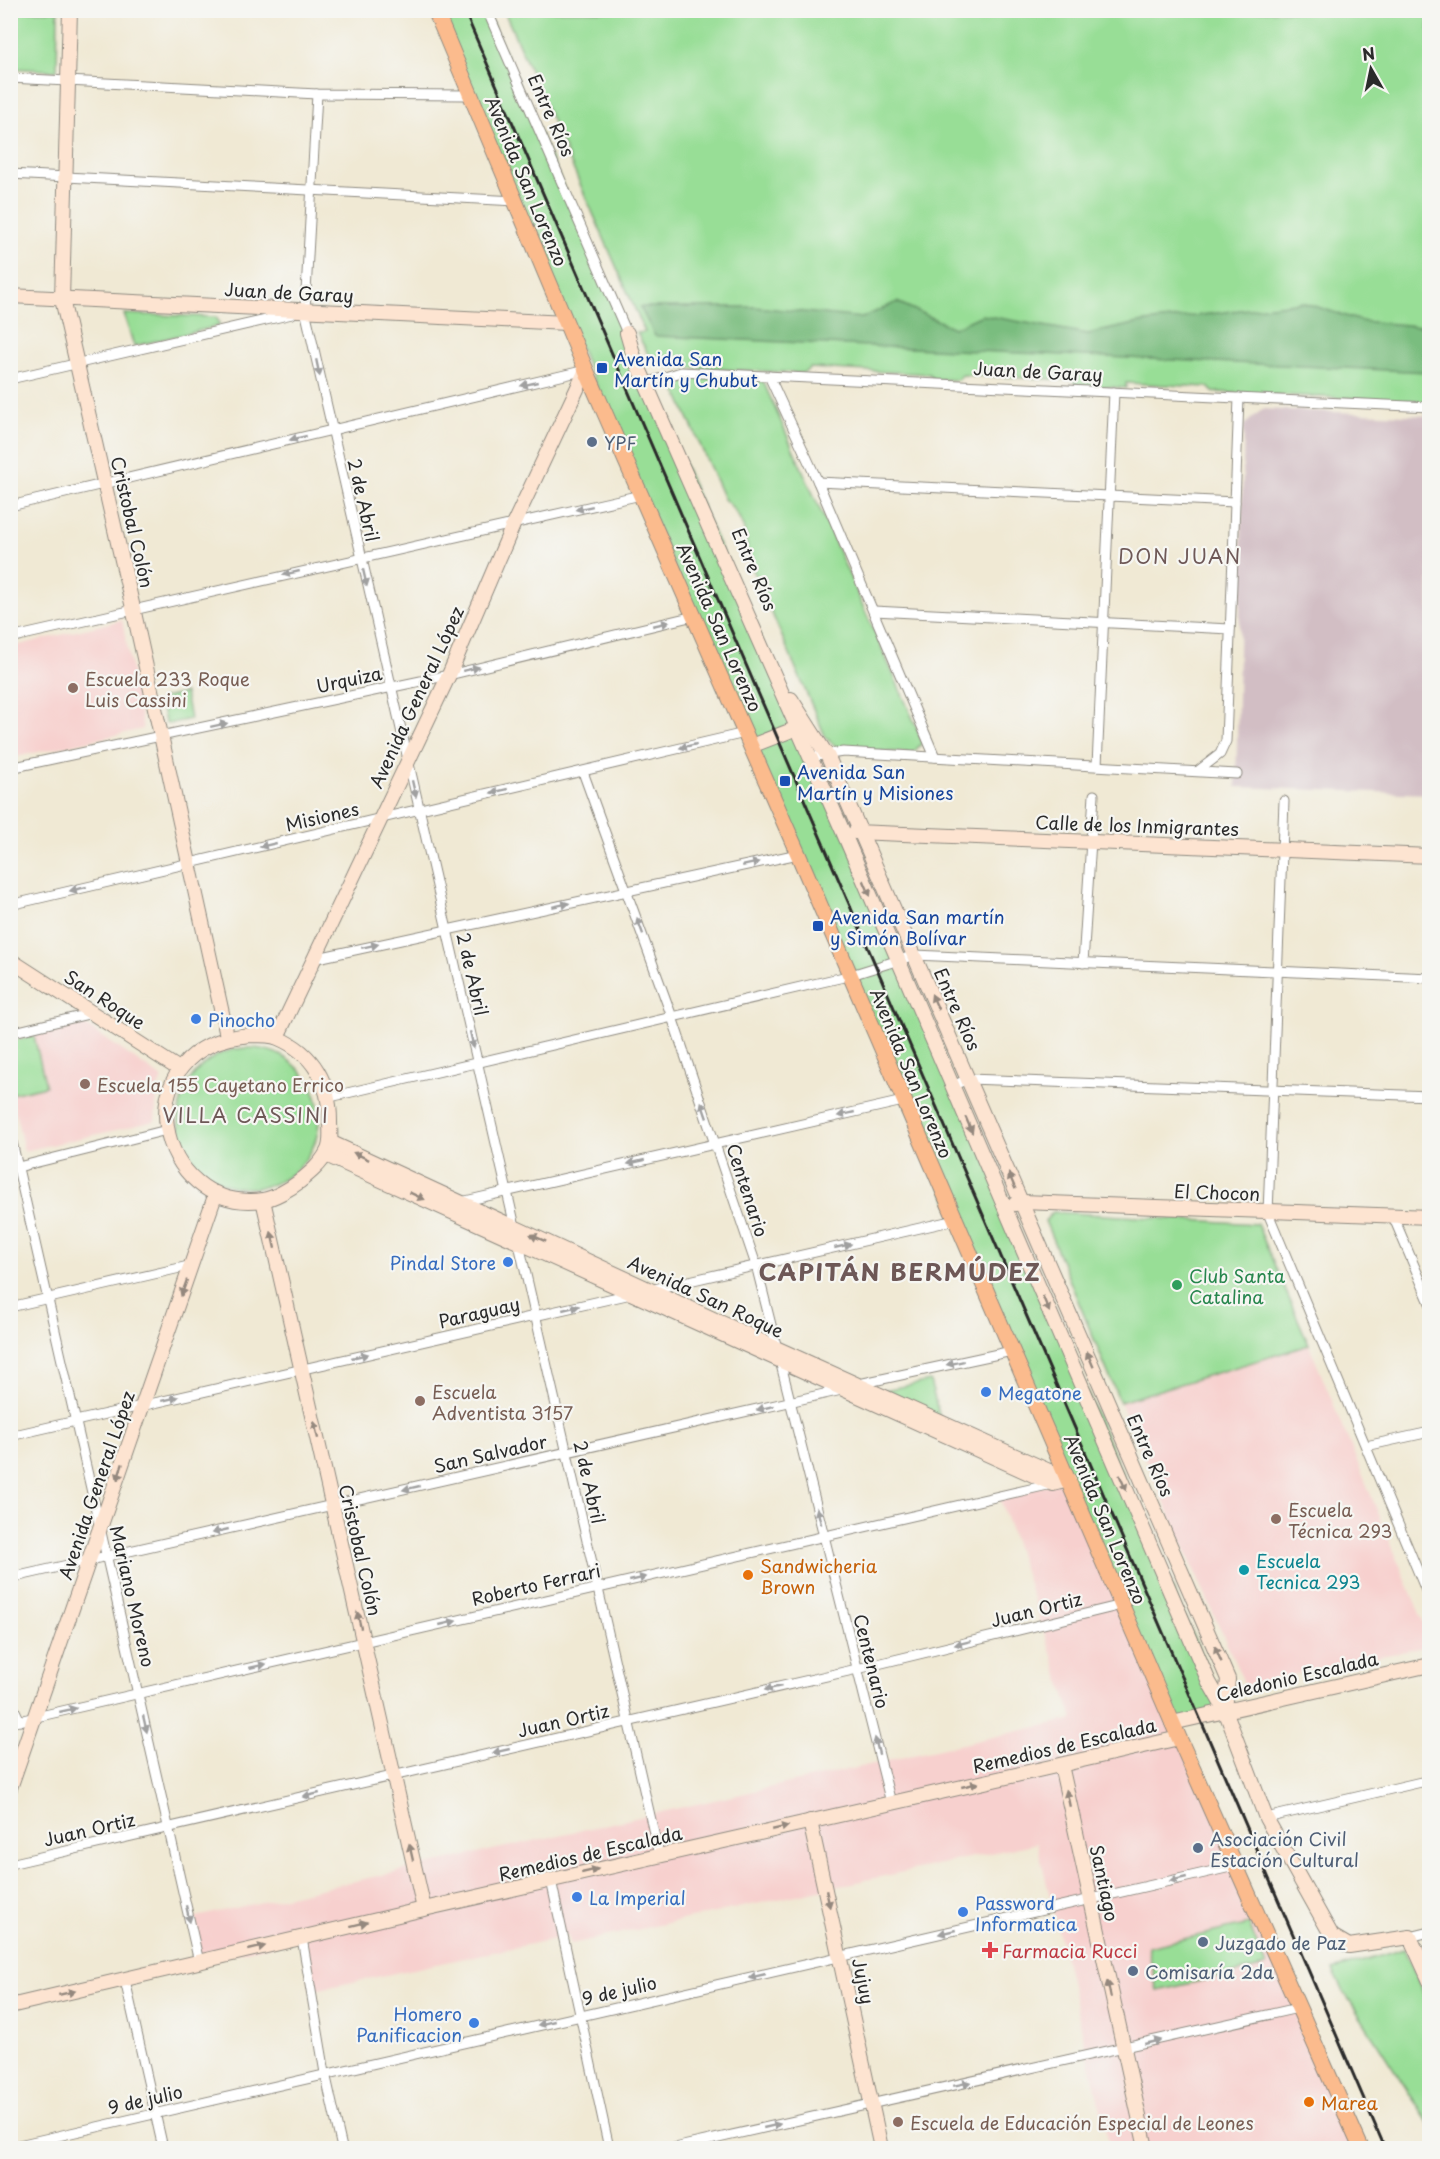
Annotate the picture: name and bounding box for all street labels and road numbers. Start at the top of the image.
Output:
street label: Entre Ríos [522,69,582,161]
street label: Avenida San Lorenzo [479,92,575,270]
street label: Juan de Garay [224,275,354,309]
street label: Juan de Garay [973,354,1103,388]
street label: Cristobal Colón [105,454,161,590]
street label: 2 de Abril [341,456,387,544]
street label: Entre Ríos [725,523,785,615]
street label: Avenida San Lorenzo [671,538,769,716]
street label: Avenida General López [362,601,470,792]
street label: Urquiza [314,659,385,699]
street label: Misiones [283,794,361,838]
street label: Calle de los Inmigrantes [1035,808,1239,842]
street label: 2 de Abril [450,930,496,1018]
street label: San Roque [59,963,151,1035]
street label: Entre Ríos [928,963,988,1055]
street label: Avenida San Lorenzo [864,984,960,1162]
street label: Centenario [720,1140,776,1240]
street label: El Chocon [1173,1177,1261,1207]
street label: Avenida San Roque [624,1248,788,1344]
street label: Paraguay [436,1290,522,1334]
street label: Avenida General López [51,1387,141,1583]
street label: Entre Ríos [1121,1409,1181,1501]
street label: San Salvador [431,1427,550,1479]
street label: Avenida San Lorenzo [1058,1430,1154,1608]
street label: 2 de Abril [567,1438,613,1526]
street label: Cristobal Colón [333,1482,389,1618]
street label: Mariano Moreno [104,1522,162,1670]
street label: Roberto Ferrari [469,1556,603,1612]
street label: Juan Ortiz [988,1585,1085,1633]
street label: Centenario [847,1611,897,1711]
street label: Celedonio Escalada [1213,1644,1381,1708]
street label: Juan Ortiz [515,1696,612,1744]
street label: Remedios de Escalada [969,1711,1159,1779]
street label: Juan Ortiz [41,1805,138,1853]
street label: Remedios de Escalada [495,1819,685,1887]
street label: Santiago [1084,1842,1126,1924]
street label: Jujuy [846,1955,882,2007]
street label: 9 de julio [579,1968,659,2012]
street label: 9 de julio [105,2077,185,2121]

